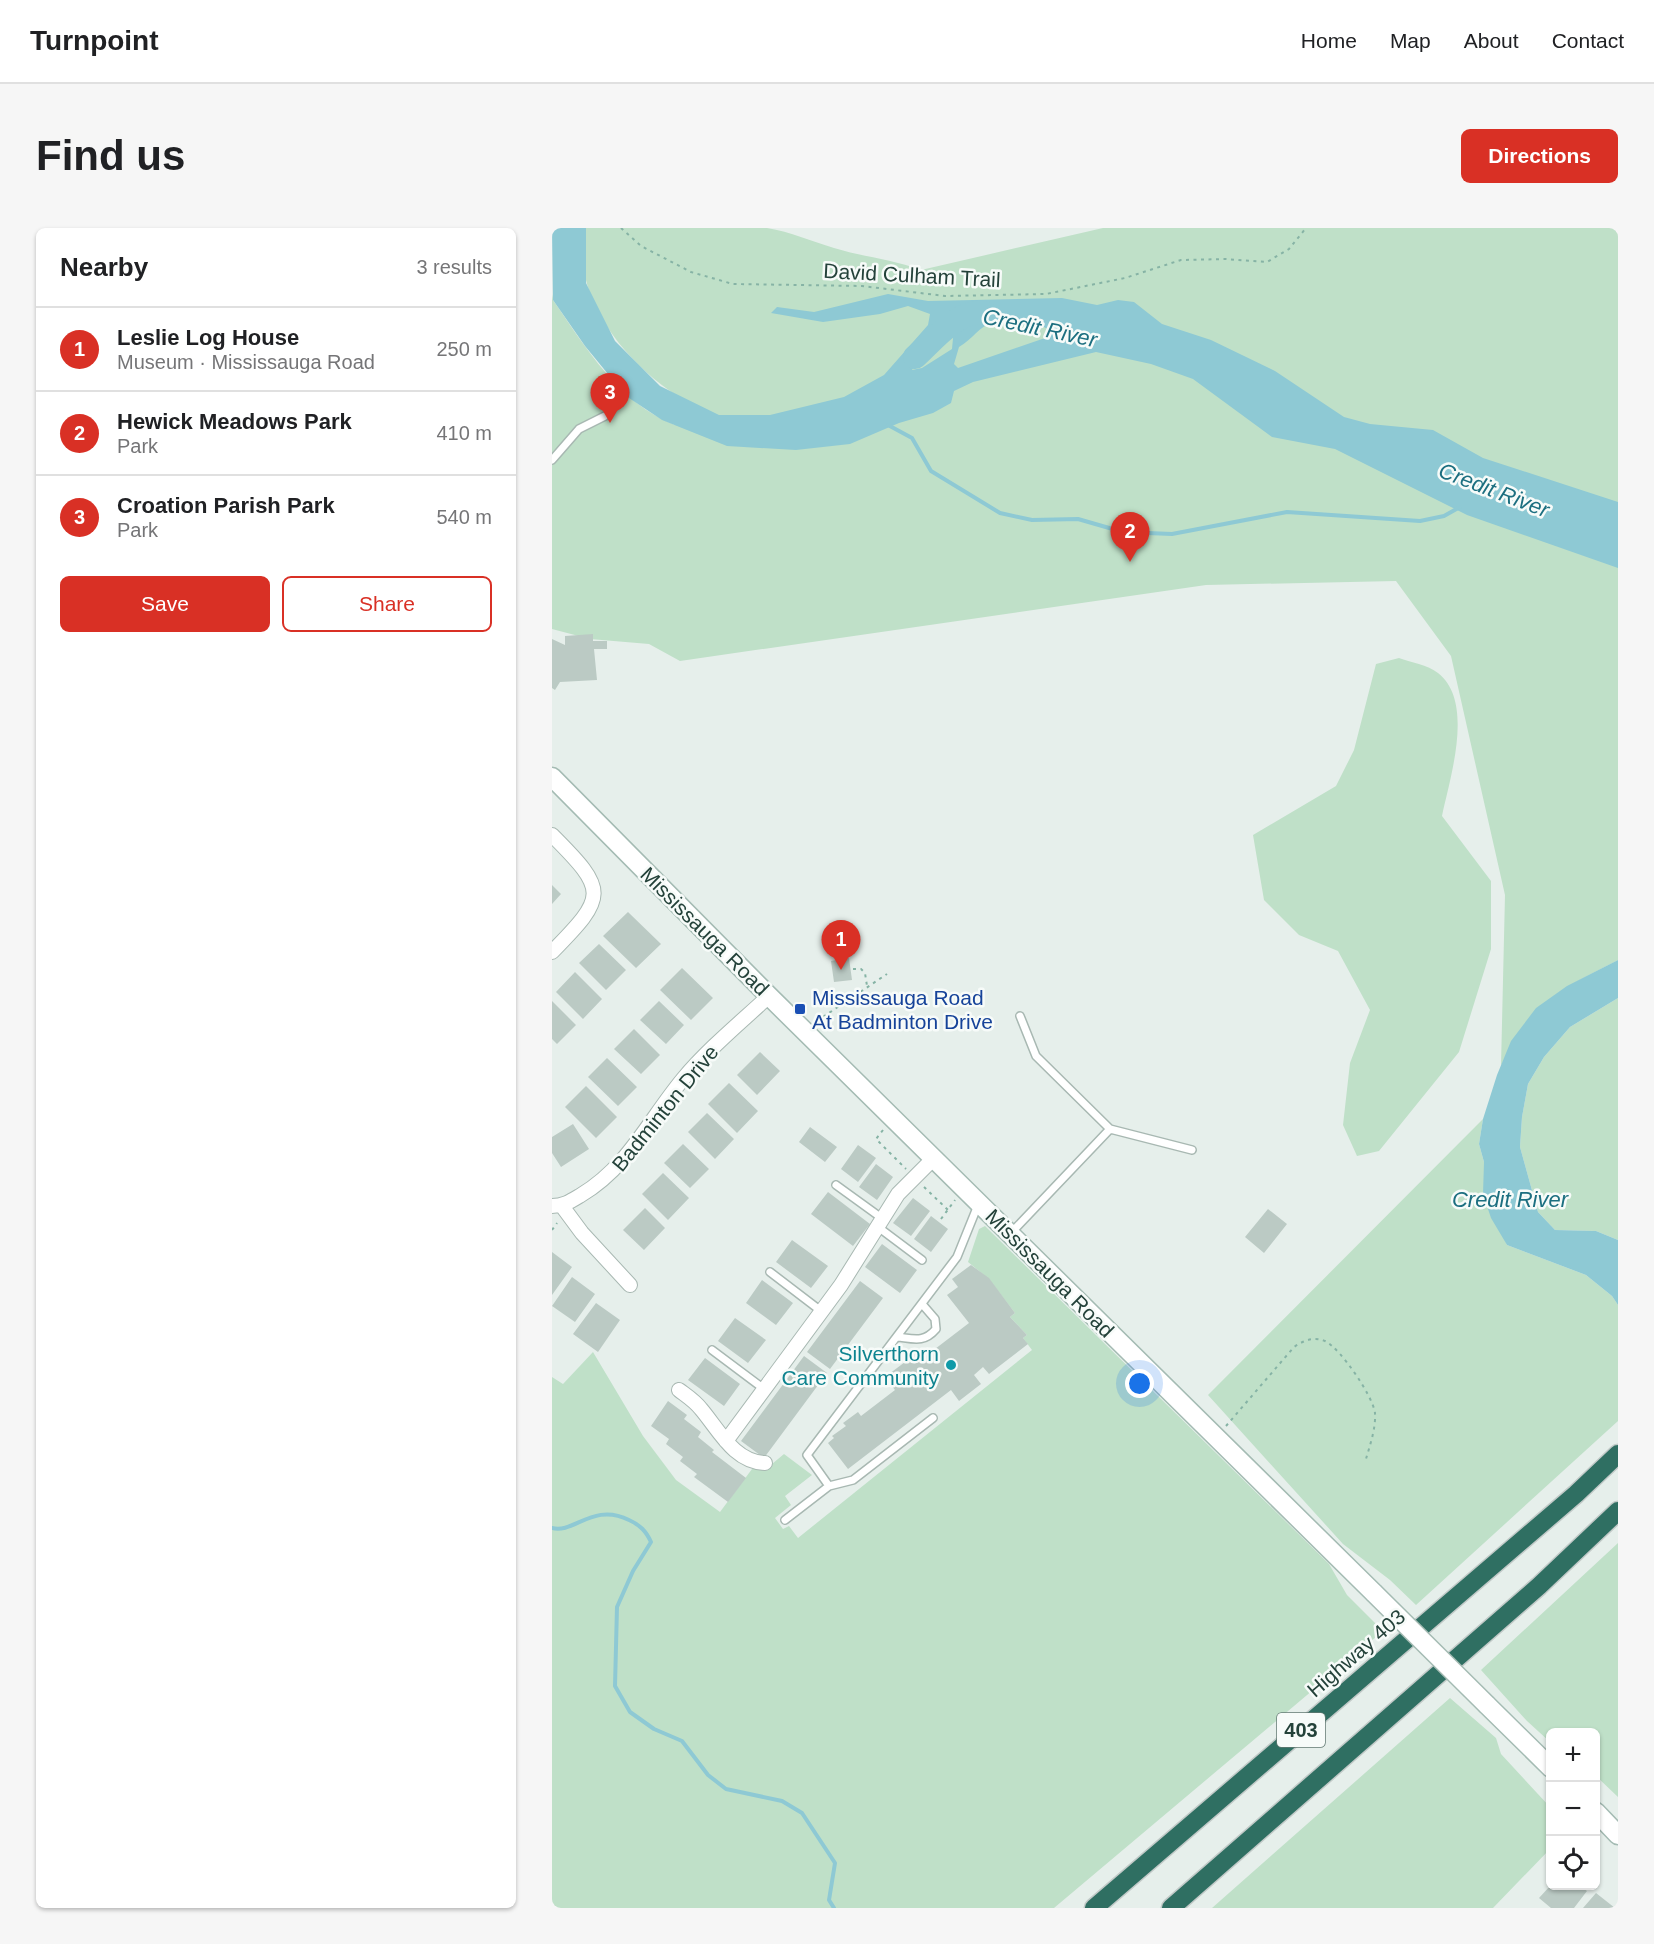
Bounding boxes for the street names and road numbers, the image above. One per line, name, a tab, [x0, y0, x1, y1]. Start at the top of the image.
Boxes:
street label: David Culham Trail	[823, 259, 1001, 291]
street label: Mississauga Road	[636, 862, 774, 1000]
street label: Badminton Drive	[607, 1040, 723, 1176]
street label: Mississauga Road	[981, 1204, 1119, 1342]
street label: Highway 403	[1303, 1604, 1409, 1702]
road number: 403	[1277, 1713, 1325, 1747]

